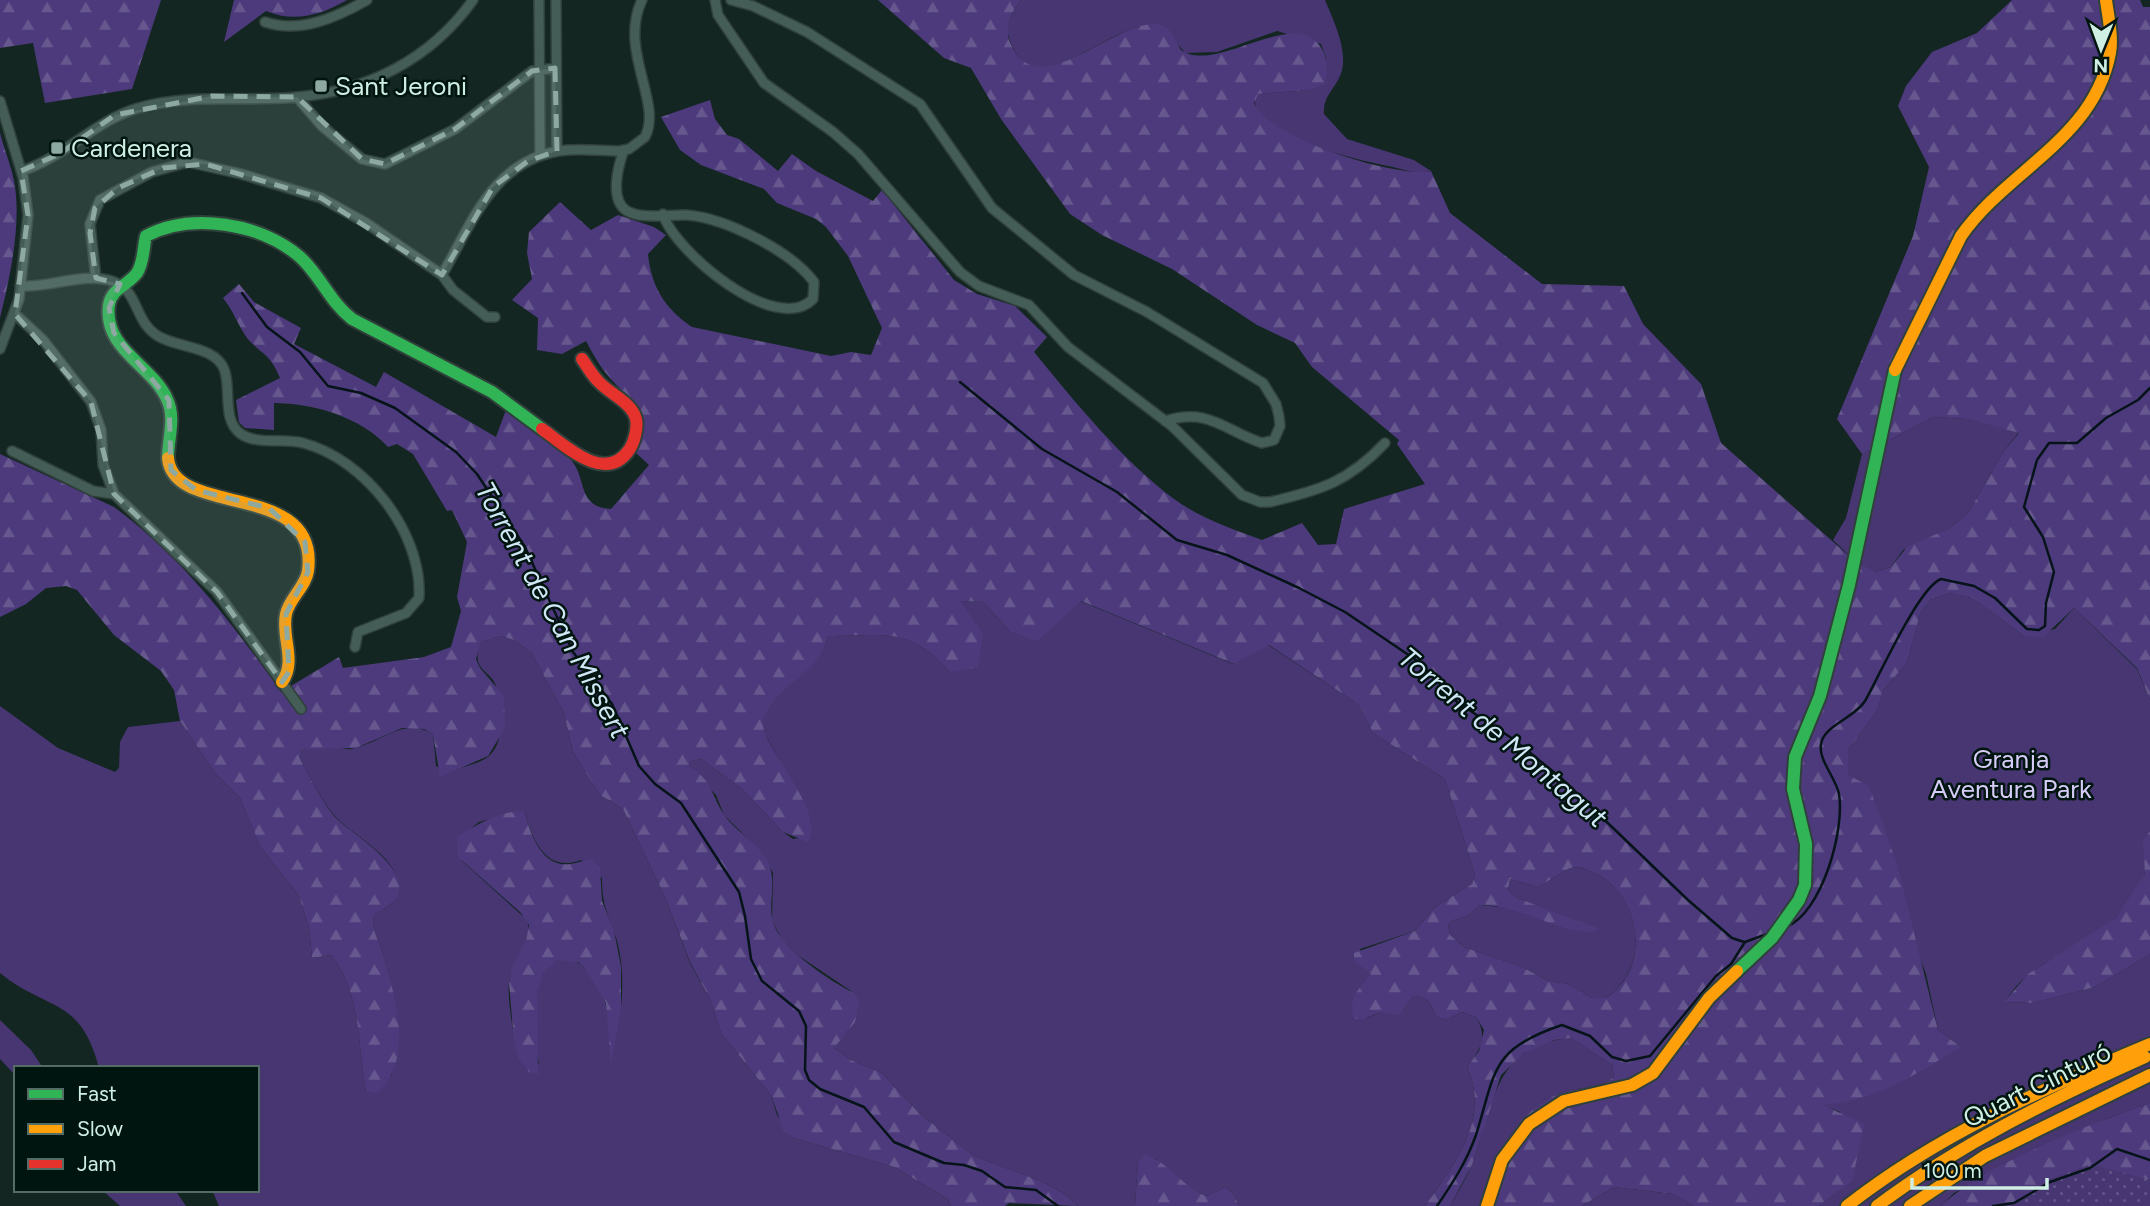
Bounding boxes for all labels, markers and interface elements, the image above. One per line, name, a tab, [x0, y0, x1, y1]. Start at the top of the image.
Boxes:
north arrow	[2066, 14, 2136, 84]
text: N	[2093, 54, 2108, 77]
place label: Sant Jeroni	[335, 70, 467, 102]
marker: Sant Jeroni	[313, 78, 329, 94]
place label: Cardenera	[71, 132, 192, 164]
marker: Cardenera	[49, 140, 65, 156]
water label: Torrent de Can Missert	[468, 476, 638, 744]
water label: Torrent de Montagut	[1392, 640, 1614, 834]
park label: Granja Aventura Park	[1930, 743, 2092, 805]
street label: Quart Cinturó	[1958, 1035, 2116, 1135]
legend	[14, 1066, 259, 1192]
text: Fast	[77, 1081, 117, 1106]
text: Slow	[77, 1116, 123, 1141]
scale bar	[1912, 1146, 2047, 1190]
text: Jam	[77, 1151, 116, 1176]
text: 100 m	[1923, 1158, 1982, 1183]

